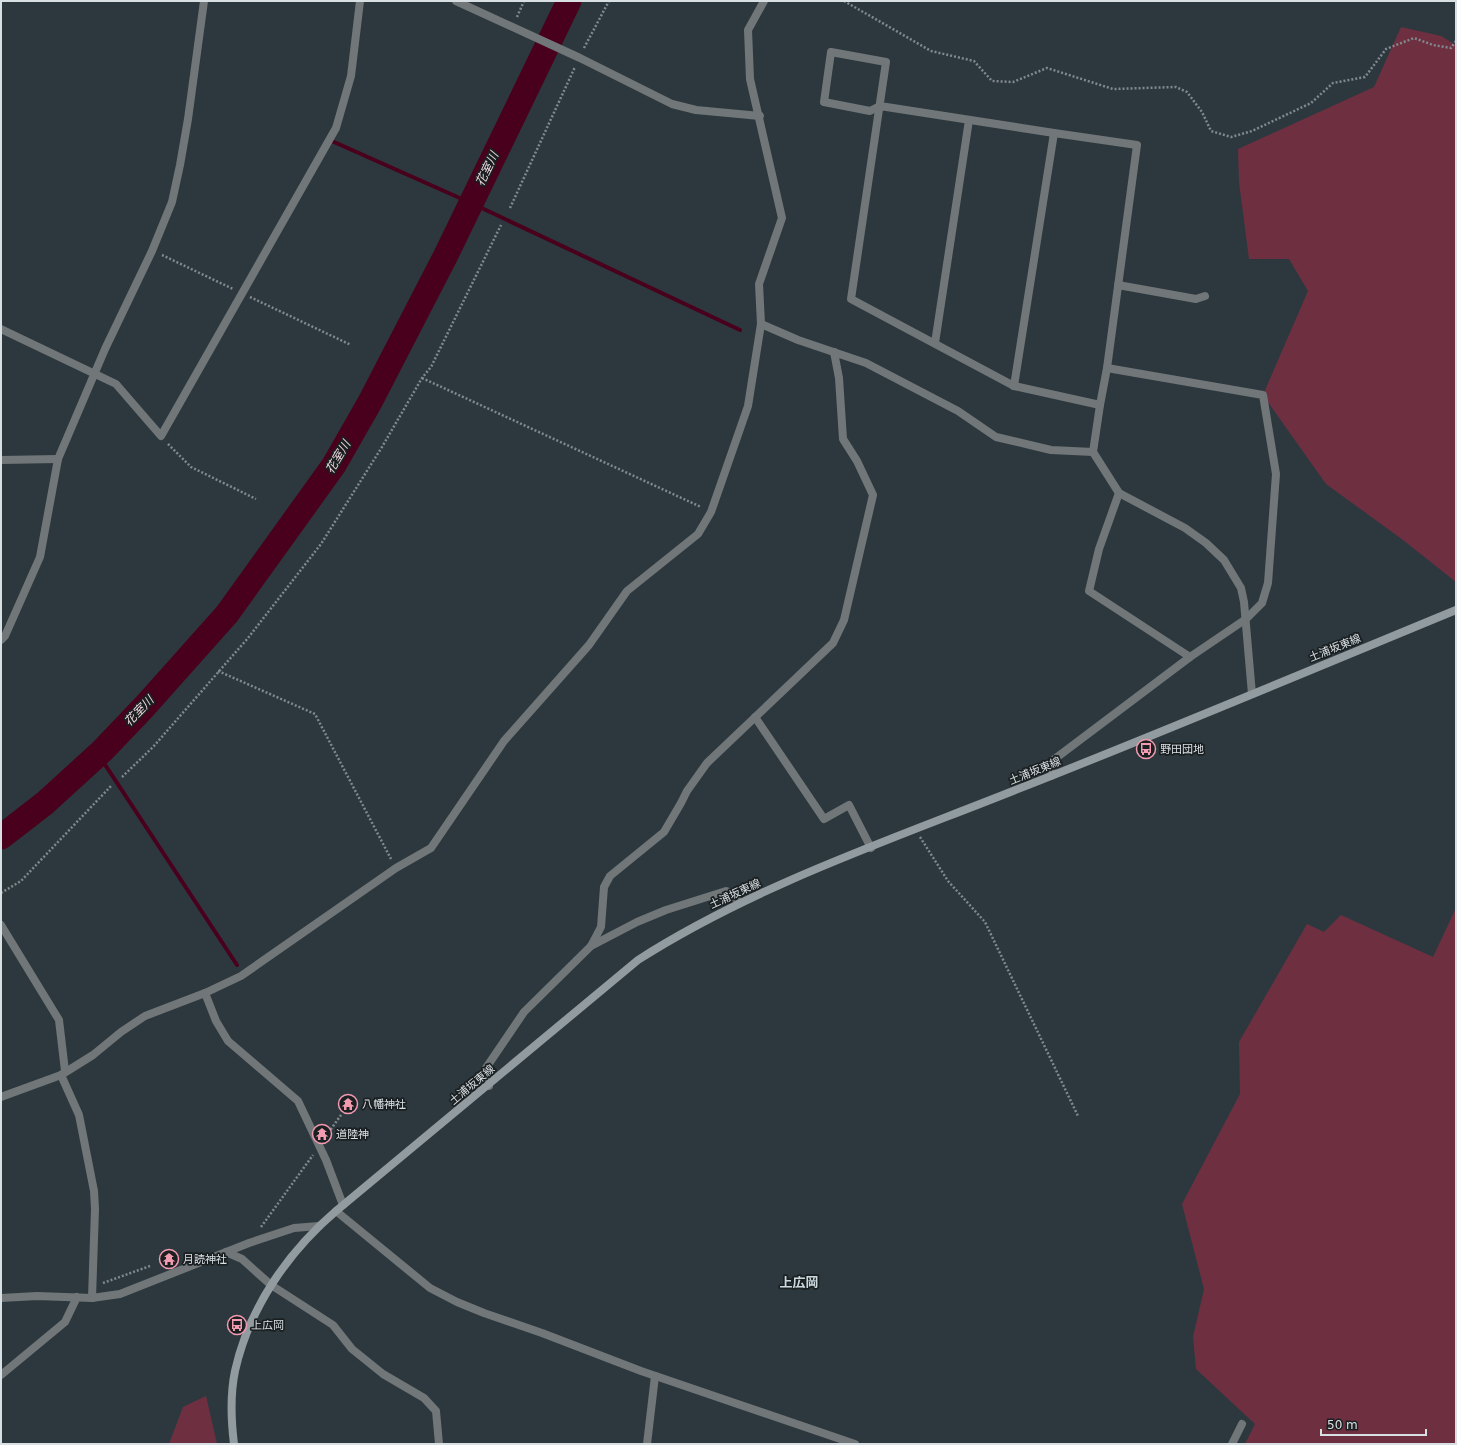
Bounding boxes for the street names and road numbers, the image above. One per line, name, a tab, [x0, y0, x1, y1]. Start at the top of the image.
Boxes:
street label: 土浦坂東線	[1307, 632, 1363, 664]
street label: 土浦坂東線	[1007, 755, 1063, 787]
street label: 土浦坂東線	[707, 876, 763, 912]
street label: 土浦坂東線	[447, 1062, 497, 1108]

